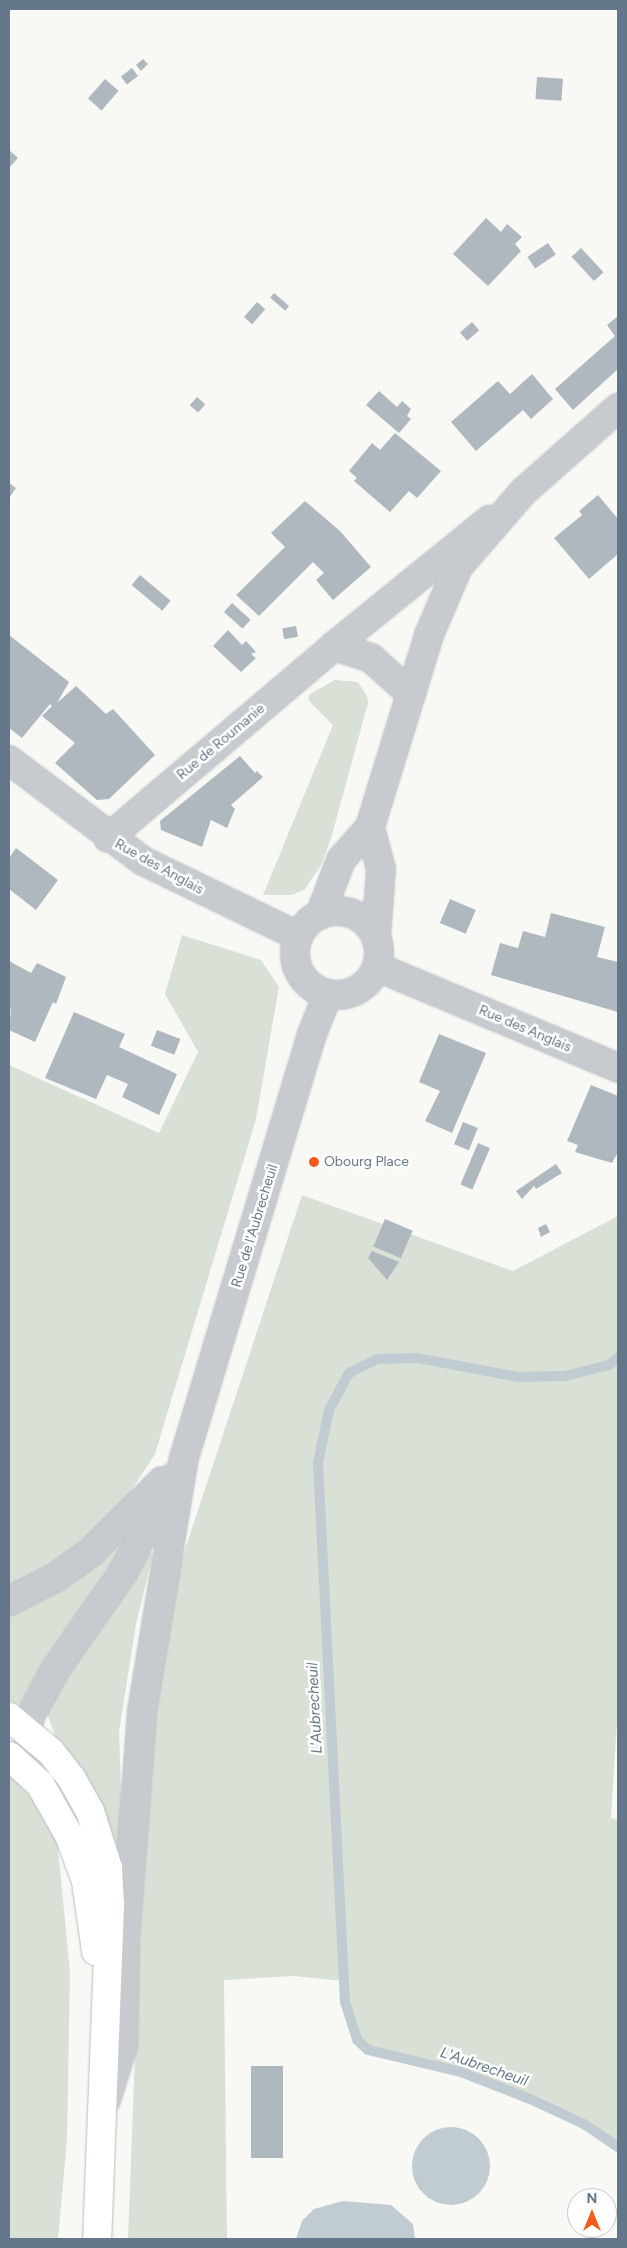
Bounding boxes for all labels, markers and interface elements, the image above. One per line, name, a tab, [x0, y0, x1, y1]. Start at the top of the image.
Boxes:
street label: Rue de Roumanie	[174, 700, 268, 784]
street label: Rue des Anglais	[112, 836, 206, 898]
street label: Rue des Anglais	[476, 1002, 574, 1056]
place label: Obourg Place	[324, 1154, 409, 1170]
marker: Obourg Place	[308, 1156, 320, 1168]
street label: Rue de l'Aubrecheuil	[228, 1162, 282, 1290]
water label: L'Aubrecheuil	[304, 1662, 326, 1754]
water label: L'Aubrecheuil	[438, 2044, 530, 2090]
north arrow	[567, 2188, 617, 2238]
text: N	[587, 2190, 597, 2207]

